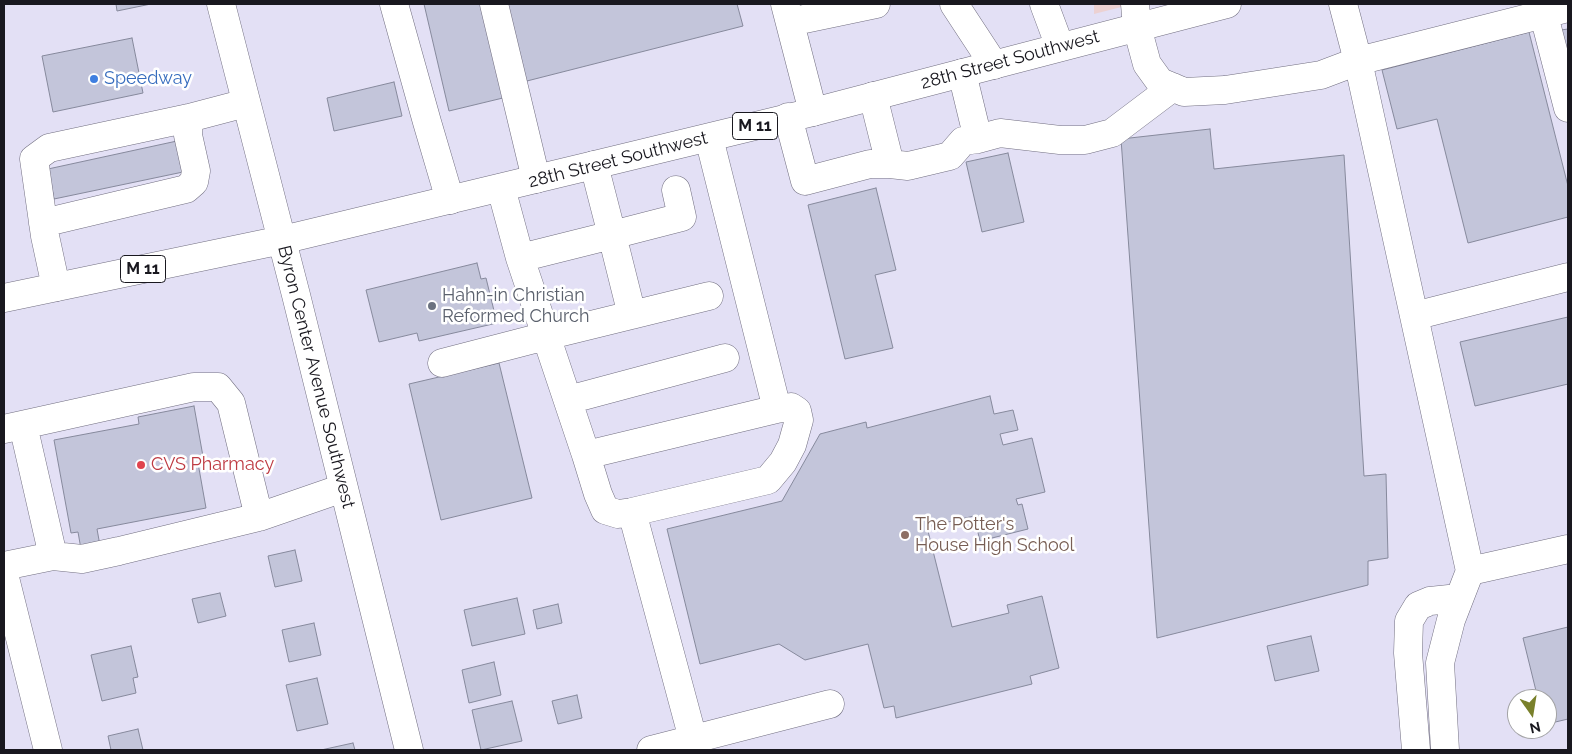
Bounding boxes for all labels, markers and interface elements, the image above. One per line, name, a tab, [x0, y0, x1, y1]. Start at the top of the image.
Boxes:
street label: 28th Street Southwest	[918, 26, 1102, 94]
place label: Speedway	[104, 68, 192, 90]
marker: Speedway	[88, 73, 100, 85]
road number: M 11	[732, 112, 778, 140]
street label: 28th Street Southwest	[526, 127, 710, 193]
street label: Byron Center Avenue Southwest	[273, 243, 359, 511]
road number: M 11	[120, 255, 166, 282]
place label: Hahn-in Christian Reformed Church	[442, 285, 589, 328]
marker: Hahn-in Christian Reformed Church	[426, 300, 438, 312]
place label: CVS Pharmacy	[151, 454, 274, 476]
marker: CVS Pharmacy	[135, 459, 147, 471]
place label: The Potter's House High School	[915, 514, 1074, 556]
marker: The Potter's House High School	[899, 529, 911, 541]
north arrow	[1507, 689, 1557, 739]
text: N	[1528, 719, 1542, 737]

